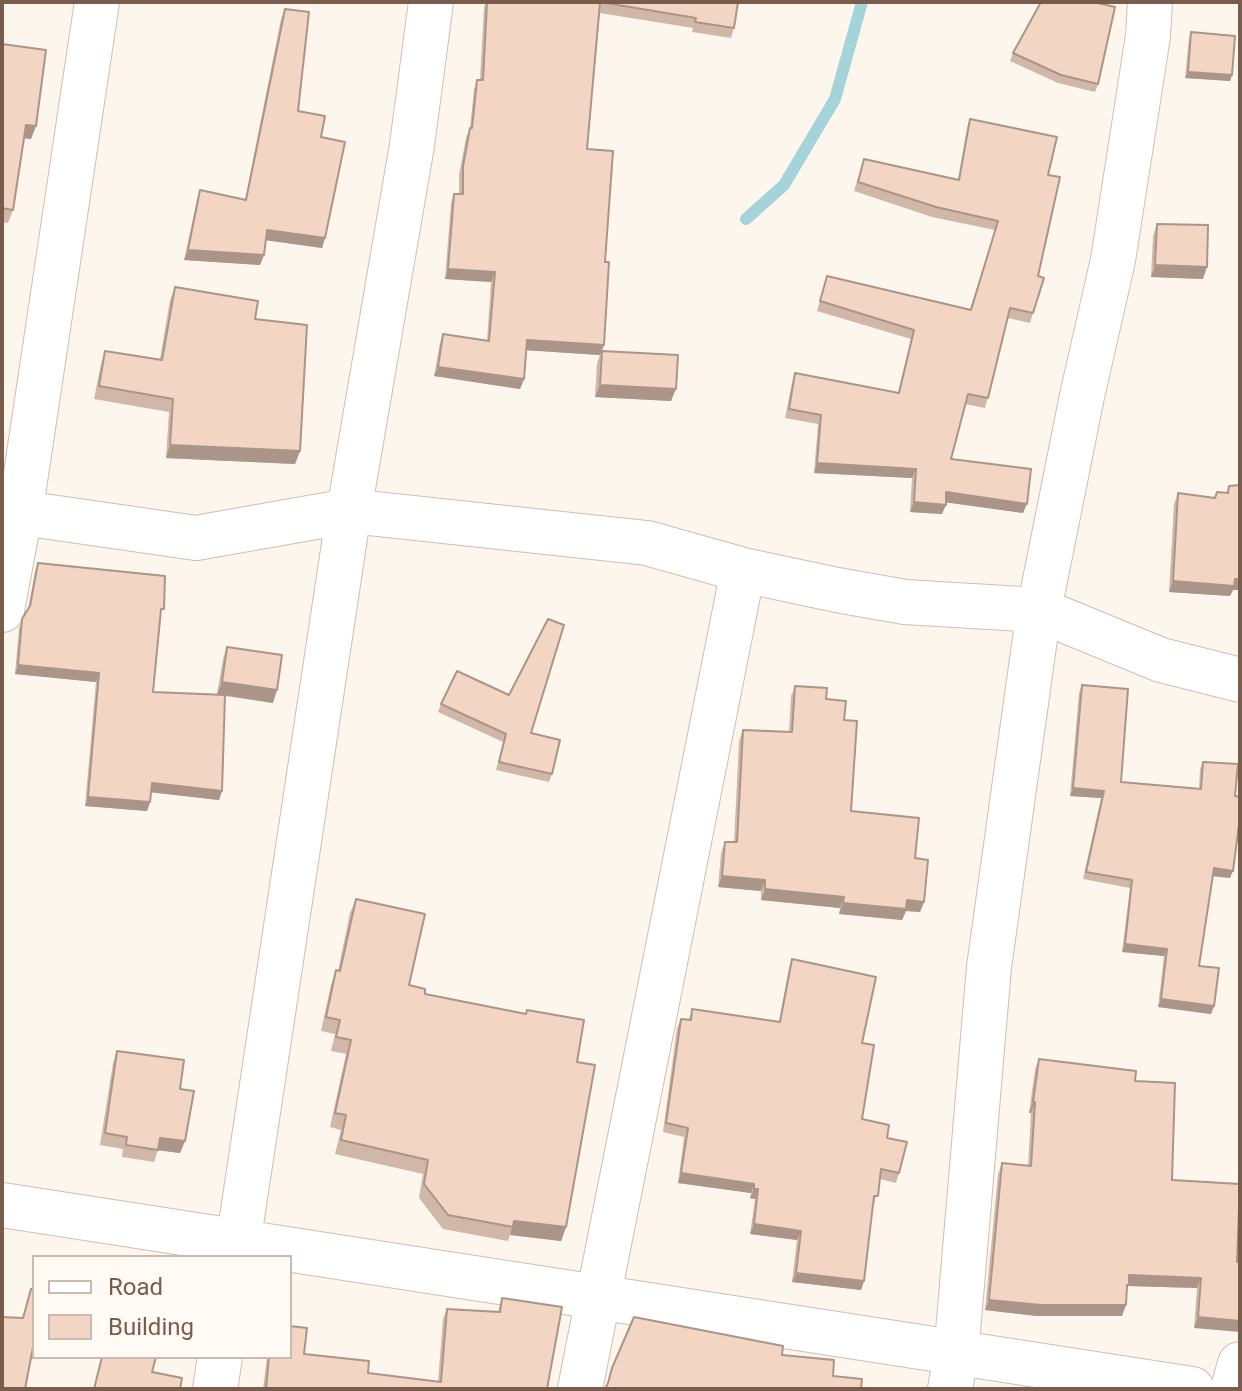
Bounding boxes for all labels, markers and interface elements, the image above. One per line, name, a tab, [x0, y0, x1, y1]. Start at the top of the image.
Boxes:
legend	[32, 1255, 292, 1359]
text: Road	[108, 1273, 163, 1301]
text: Building	[108, 1313, 194, 1341]

